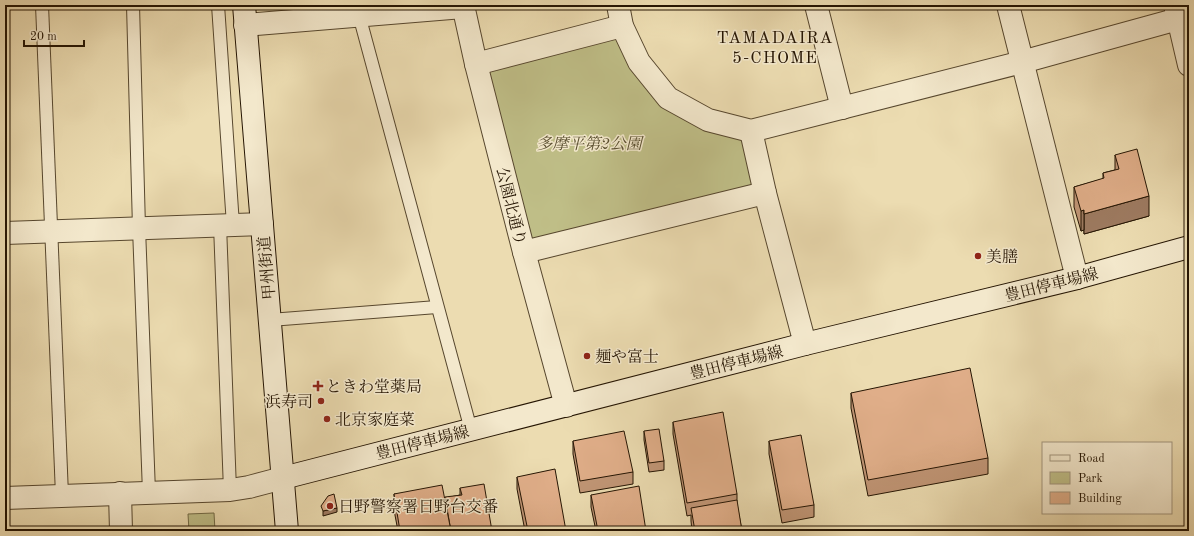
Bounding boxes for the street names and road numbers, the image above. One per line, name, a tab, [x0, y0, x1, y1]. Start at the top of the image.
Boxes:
street label: 公園北通り	[493, 165, 529, 247]
street label: 甲州街道	[255, 235, 279, 301]
street label: 豊田停車場線	[1002, 265, 1100, 305]
street label: 豊田停車場線	[687, 343, 785, 383]
street label: 豊田停車場線	[373, 423, 471, 463]

